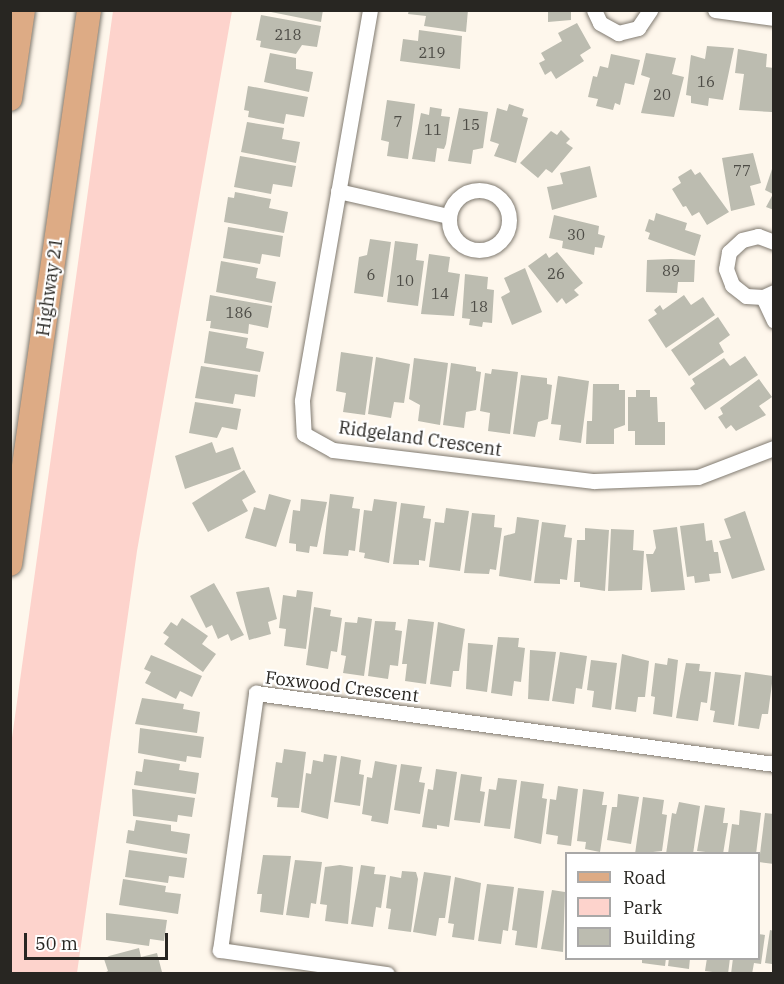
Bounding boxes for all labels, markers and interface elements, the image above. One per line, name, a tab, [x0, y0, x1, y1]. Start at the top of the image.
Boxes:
house number: 218	[275, 26, 301, 44]
house number: 219	[419, 44, 445, 62]
house number: 16	[697, 73, 715, 91]
house number: 20	[653, 86, 671, 104]
house number: 7	[394, 113, 402, 131]
house number: 15	[462, 116, 480, 134]
house number: 11	[424, 121, 442, 139]
house number: 77	[733, 162, 751, 180]
house number: 30	[567, 226, 585, 244]
street label: Highway 21	[32, 236, 68, 338]
house number: 89	[662, 262, 680, 280]
house number: 26	[547, 265, 565, 283]
house number: 6	[367, 266, 375, 284]
house number: 10	[396, 272, 414, 290]
house number: 14	[431, 285, 449, 303]
house number: 18	[470, 298, 488, 316]
house number: 186	[226, 304, 252, 322]
street label: Ridgeland Crescent	[337, 417, 503, 461]
street label: Foxwood Crescent	[264, 667, 420, 707]
legend	[565, 852, 760, 960]
text: Road	[623, 866, 666, 889]
text: Park	[623, 896, 662, 919]
scale bar	[27, 921, 171, 959]
text: Building	[623, 926, 695, 949]
text: 50 m	[35, 932, 78, 955]

